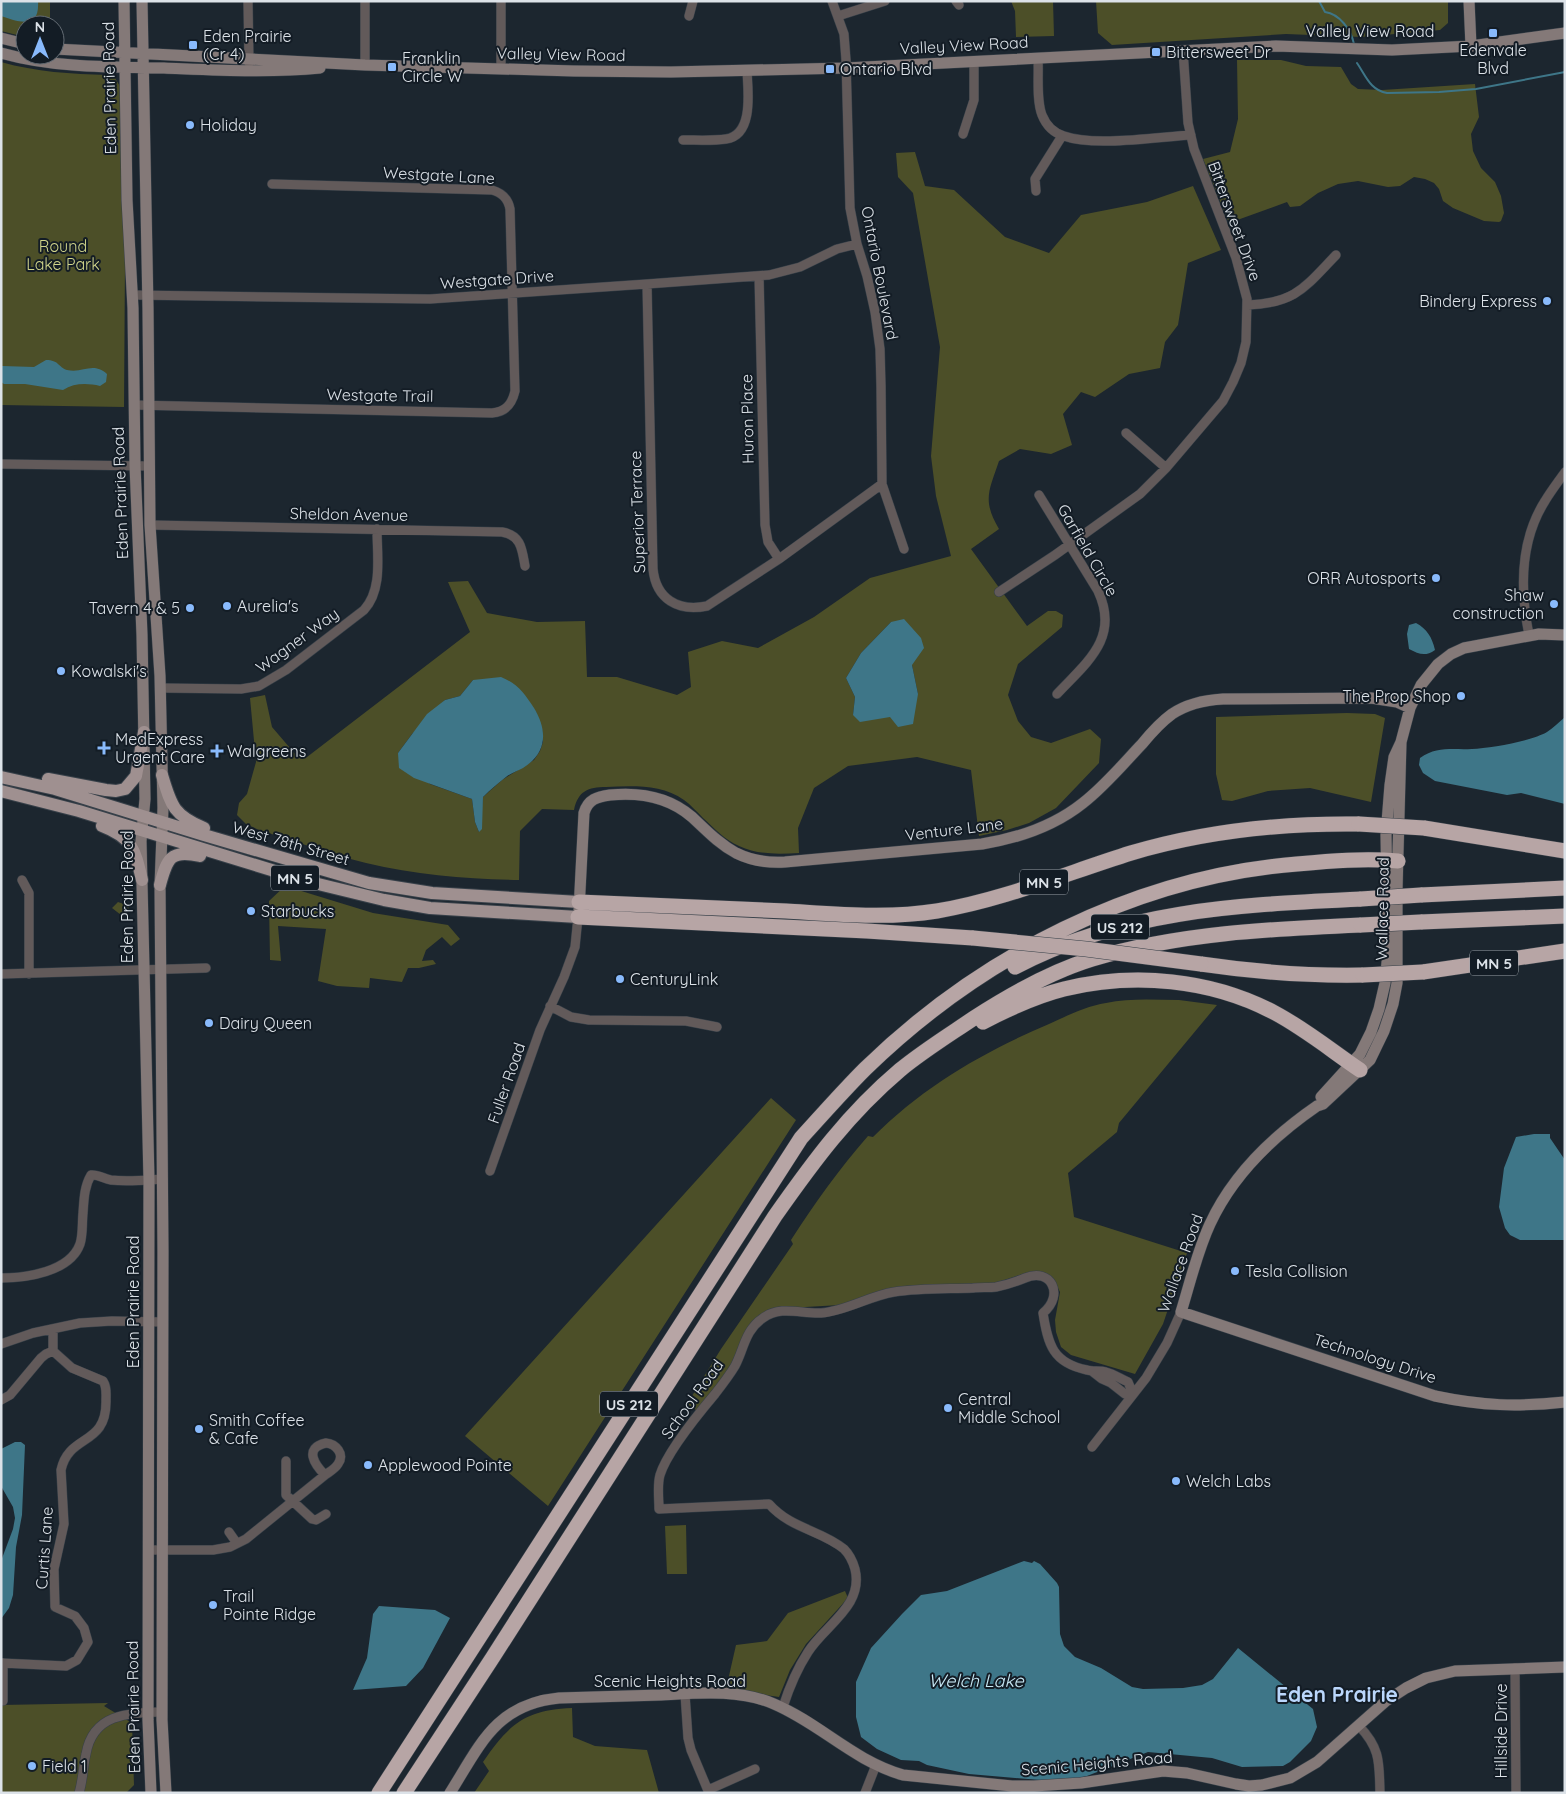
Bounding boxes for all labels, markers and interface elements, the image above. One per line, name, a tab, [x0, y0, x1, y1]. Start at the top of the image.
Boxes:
north arrow	[15, 15, 65, 65]
text: N	[35, 18, 45, 36]
street label: Eden Prairie Road	[98, 21, 120, 155]
street label: Valley View Road	[1306, 21, 1434, 41]
place label: Eden Prairie (Cr 4)	[203, 26, 292, 64]
marker: Edenvale Blvd	[1487, 27, 1499, 39]
street label: Valley View Road	[899, 32, 1029, 58]
marker: Eden Prairie (Cr 4)	[187, 39, 199, 51]
place label: Edenvale Blvd	[1459, 40, 1527, 78]
place label: Bittersweet Dr	[1166, 42, 1271, 62]
street label: Valley View Road	[496, 43, 626, 65]
marker: Bittersweet Dr	[1150, 46, 1162, 58]
place label: Franklin Circle W	[402, 48, 462, 86]
place label: Ontario Blvd	[840, 59, 932, 79]
marker: Franklin Circle W	[386, 61, 398, 73]
marker: Ontario Blvd	[824, 63, 836, 75]
place label: Holiday	[200, 115, 257, 135]
marker: Holiday	[184, 119, 196, 131]
street label: Bittersweet Drive	[1204, 159, 1266, 283]
street label: Westgate Lane	[383, 162, 495, 188]
street label: Ontario Boulevard	[857, 205, 903, 341]
park label: Round Lake Park	[26, 236, 100, 274]
street label: Westgate Drive	[439, 265, 555, 293]
place label: Bindery Express	[1419, 291, 1537, 311]
marker: Bindery Express	[1541, 295, 1553, 307]
street label: Huron Place	[736, 374, 758, 464]
street label: Westgate Trail	[326, 384, 434, 406]
street label: Eden Prairie Road	[108, 426, 132, 560]
street label: Superior Terrace	[625, 450, 649, 574]
street label: Garfield Circle	[1053, 500, 1123, 600]
street label: Sheldon Avenue	[290, 503, 408, 525]
place label: ORR Autosports	[1307, 568, 1426, 588]
marker: ORR Autosports	[1430, 572, 1442, 584]
place label: Shaw construction	[1453, 585, 1544, 623]
place label: Aurelia's	[237, 596, 299, 616]
place label: Tavern 4 & 5	[88, 598, 180, 618]
marker: Shaw construction	[1548, 598, 1560, 610]
marker: Aurelia's	[221, 600, 233, 612]
marker: Tavern 4 & 5	[184, 602, 196, 614]
street label: Wagner Way	[252, 603, 342, 677]
place label: Kowalski's	[71, 661, 147, 681]
marker: Kowalski's	[55, 665, 67, 677]
place label: The Prop Shop	[1342, 686, 1451, 706]
marker: The Prop Shop	[1455, 690, 1467, 702]
place label: MedExpress Urgent Care	[115, 729, 205, 767]
marker: MedExpress Urgent Care	[97, 741, 111, 755]
place label: Walgreens	[227, 741, 306, 761]
marker: Walgreens	[211, 745, 223, 757]
street label: Venture Lane	[904, 813, 1004, 845]
street label: West 78th Street	[230, 817, 352, 869]
street label: Eden Prairie Road	[117, 831, 137, 963]
street label: Wallace Road	[1371, 857, 1393, 961]
road number: MN 5	[271, 866, 319, 890]
road number: MN 5	[1020, 870, 1068, 894]
place label: Starbucks	[261, 901, 334, 921]
marker: Starbucks	[245, 905, 257, 917]
road number: US 212	[1091, 914, 1149, 940]
road number: MN 5	[1470, 950, 1518, 976]
place label: CenturyLink	[630, 969, 718, 989]
marker: CenturyLink	[614, 973, 626, 985]
place label: Dairy Queen	[219, 1013, 312, 1033]
marker: Dairy Queen	[203, 1017, 215, 1029]
street label: Fuller Road	[483, 1040, 529, 1126]
street label: Wallace Road	[1153, 1211, 1207, 1315]
street label: Eden Prairie Road	[123, 1236, 143, 1368]
place label: Tesla Collision	[1245, 1261, 1348, 1281]
marker: Tesla Collision	[1229, 1265, 1241, 1277]
street label: Technology Drive	[1311, 1329, 1439, 1387]
street label: School Road	[656, 1355, 728, 1443]
place label: Central Middle School	[958, 1389, 1060, 1427]
road number: US 212	[600, 1392, 658, 1416]
marker: Central Middle School	[942, 1402, 954, 1414]
place label: Smith Coffee & Cafe	[209, 1410, 305, 1448]
marker: Smith Coffee & Cafe	[193, 1423, 205, 1435]
place label: Applewood Pointe	[378, 1455, 512, 1475]
marker: Applewood Pointe	[362, 1459, 374, 1471]
place label: Welch Labs	[1186, 1471, 1271, 1491]
marker: Welch Labs	[1170, 1475, 1182, 1487]
street label: Curtis Lane	[31, 1506, 57, 1590]
place label: Trail Pointe Ridge	[223, 1586, 316, 1624]
marker: Trail Pointe Ridge	[207, 1599, 219, 1611]
street label: Eden Prairie Road	[122, 1640, 144, 1774]
water label: Welch Lake	[928, 1669, 1025, 1692]
street label: Scenic Heights Road	[594, 1671, 746, 1691]
district label: Eden Prairie	[1276, 1681, 1398, 1707]
street label: Hillside Drive	[1491, 1684, 1511, 1778]
street label: Scenic Heights Road	[1020, 1746, 1174, 1780]
place label: Field 1	[42, 1756, 87, 1776]
marker: Field 1	[26, 1760, 38, 1772]

